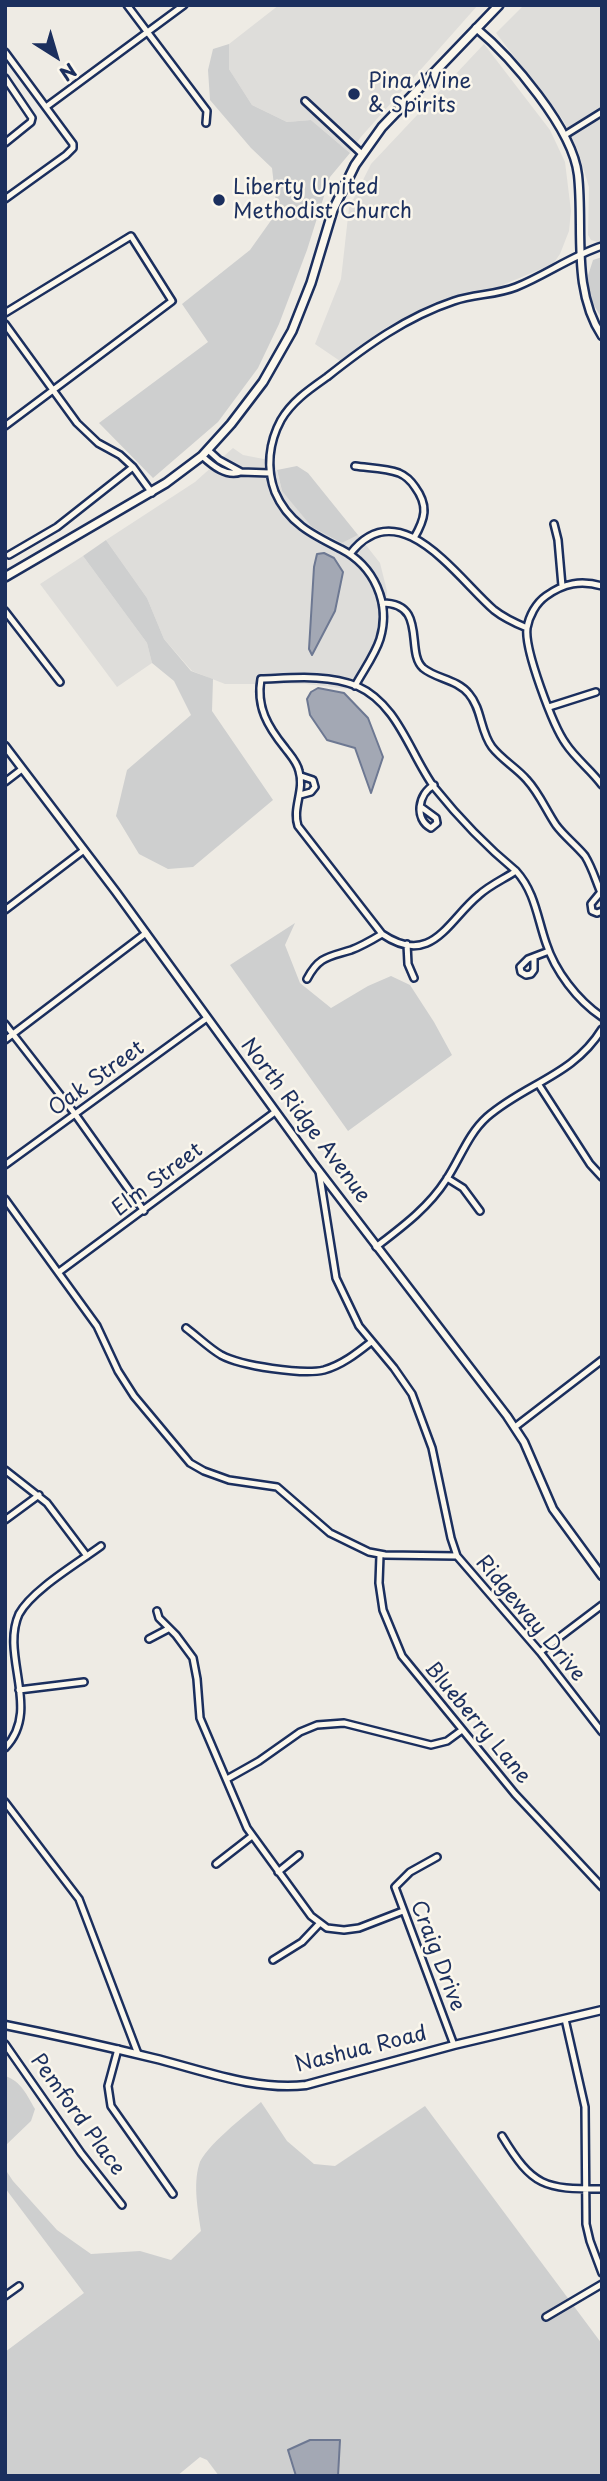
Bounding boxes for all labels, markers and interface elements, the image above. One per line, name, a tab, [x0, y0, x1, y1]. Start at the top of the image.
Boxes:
north arrow	[21, 21, 91, 91]
text: N	[54, 57, 83, 88]
place label: Pina Wine & Spirits	[368, 69, 471, 119]
marker: Pina Wine & Spirits	[346, 86, 362, 102]
place label: Liberty United Methodist Church	[233, 175, 412, 225]
marker: Liberty United Methodist Church	[211, 192, 227, 208]
street label: North Ridge Avenue	[235, 1034, 375, 1208]
street label: Oak Street	[44, 1036, 150, 1122]
street label: Elm Street	[108, 1138, 208, 1222]
street label: Ridgeway Drive	[470, 1551, 590, 1687]
street label: Blueberry Lane	[418, 1657, 536, 1789]
street label: Craig Drive	[404, 1897, 470, 2015]
street label: Nashua Road	[292, 2021, 430, 2079]
street label: Pemford Place	[24, 2049, 130, 2181]

